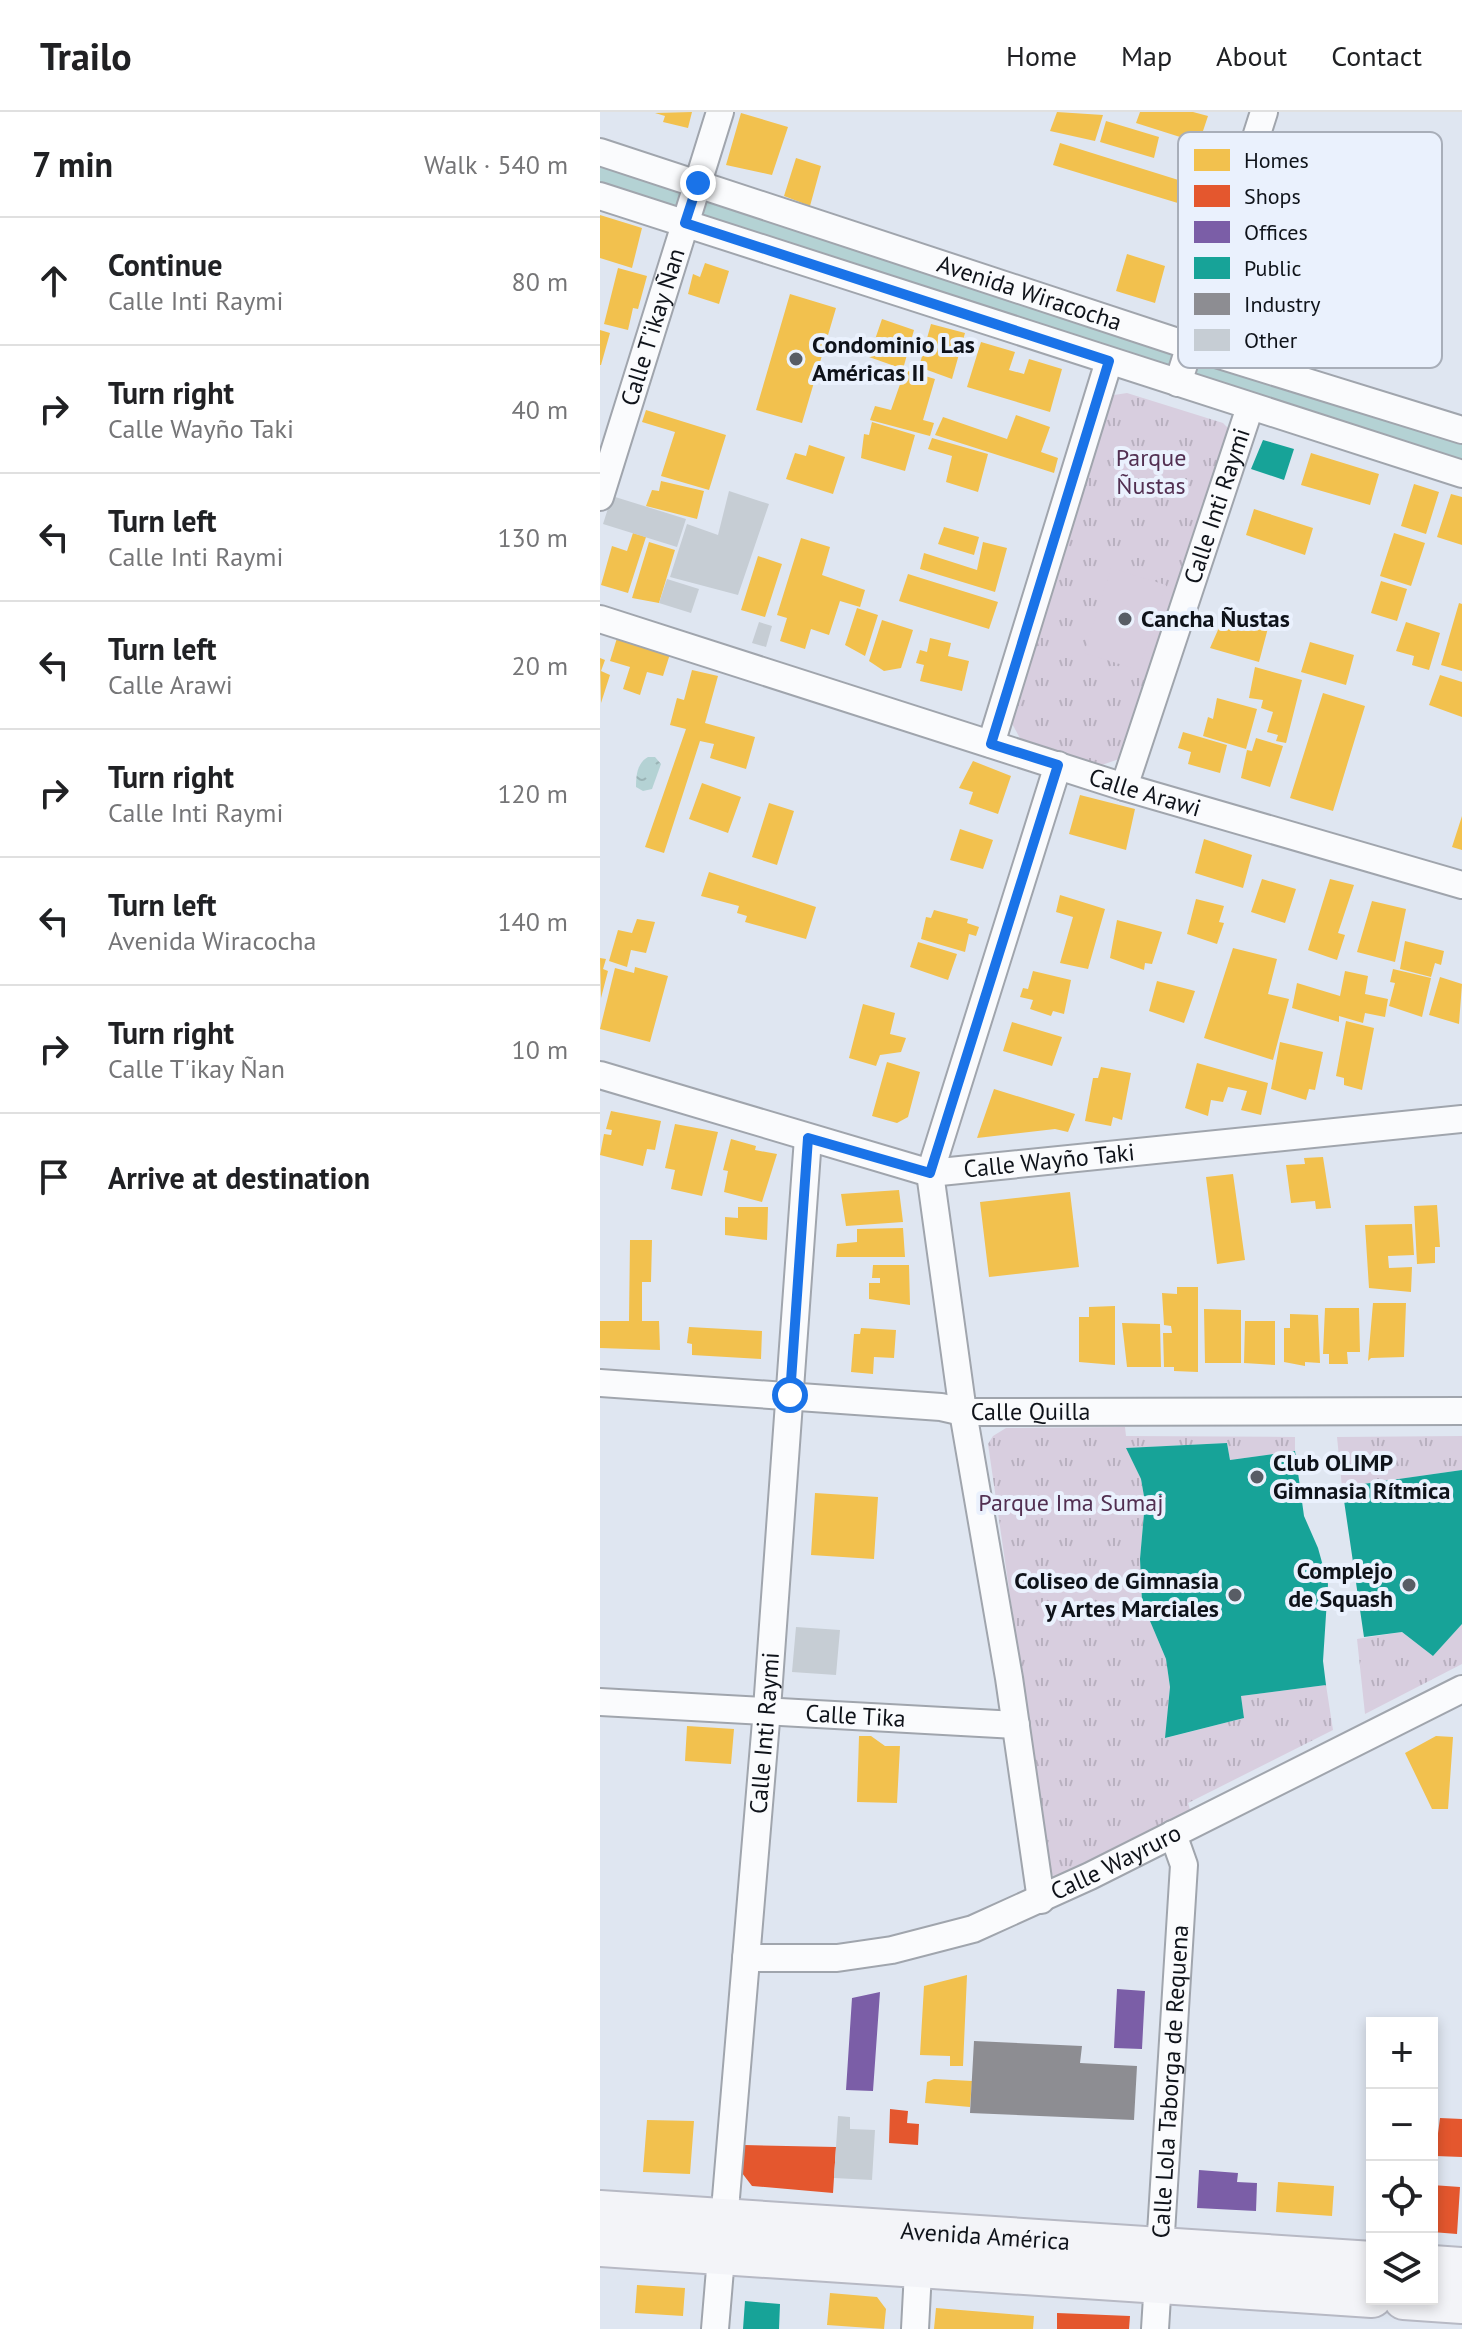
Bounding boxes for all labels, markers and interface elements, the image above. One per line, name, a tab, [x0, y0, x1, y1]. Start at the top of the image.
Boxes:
text: Trailo	[40, 31, 132, 80]
text: Home	[1006, 37, 1077, 74]
text: Map	[1121, 37, 1172, 74]
text: About	[1216, 37, 1287, 74]
text: Contact	[1331, 37, 1422, 74]
legend	[1178, 132, 1442, 368]
text: 7 min	[32, 142, 113, 186]
text: Homes	[1244, 146, 1309, 174]
text: Walk · 540 m	[424, 148, 568, 181]
route end	[680, 165, 716, 201]
text: Shops	[1244, 182, 1301, 210]
text: Offices	[1244, 218, 1308, 246]
street label: Calle T'ikay Ñan	[613, 244, 692, 410]
text: Continue	[108, 245, 222, 284]
street label: Avenida Wiracocha	[933, 248, 1126, 338]
text: Public	[1244, 254, 1302, 282]
icon: ahead	[32, 259, 76, 303]
text: 80 m	[512, 265, 568, 298]
text: Calle Inti Raymi	[108, 284, 283, 317]
text: Industry	[1244, 290, 1321, 318]
text: Other	[1244, 326, 1298, 354]
place label: Condominio Las Américas II	[812, 329, 975, 388]
marker: Condominio Las Américas II	[787, 350, 805, 368]
text: Turn right	[108, 373, 234, 412]
icon: right	[32, 387, 76, 431]
text: 40 m	[512, 393, 568, 426]
text: Calle Wayño Taki	[108, 412, 294, 445]
street label: Calle Inti Raymi	[1176, 424, 1257, 588]
park label: Parque Ñustas	[1116, 442, 1186, 501]
text: Turn left	[108, 501, 216, 540]
icon: left	[32, 515, 76, 559]
text: 130 m	[497, 521, 568, 554]
text: Calle Inti Raymi	[108, 540, 283, 573]
place label: Cancha Ñustas	[1141, 603, 1290, 634]
marker: Cancha Ñustas	[1116, 610, 1134, 628]
text: Turn left	[108, 629, 216, 668]
icon: left	[32, 643, 76, 687]
text: 20 m	[512, 649, 568, 682]
text: Calle Arawi	[108, 668, 233, 701]
text: Turn right	[108, 757, 234, 796]
street label: Calle Arawi	[1085, 761, 1205, 824]
icon: right	[32, 771, 76, 815]
text: 120 m	[497, 777, 568, 810]
text: Calle Inti Raymi	[108, 796, 283, 829]
text: Turn left	[108, 885, 216, 924]
icon: left	[32, 899, 76, 943]
text: 140 m	[497, 905, 568, 938]
text: Avenida Wiracocha	[108, 924, 316, 957]
text: Turn right	[108, 1013, 234, 1052]
icon: right	[32, 1027, 76, 1071]
text: 10 m	[512, 1033, 568, 1066]
text: Calle T'ikay Ñan	[108, 1052, 285, 1085]
street label: Calle Wayño Taki	[962, 1136, 1136, 1185]
icon: arrive	[32, 1155, 76, 1199]
text: Arrive at destination	[108, 1158, 370, 1197]
route start	[772, 1377, 808, 1413]
street label: Calle Quilla	[971, 1396, 1090, 1427]
place label: Club OLIMP Gimnasia Rítmica	[1273, 1447, 1450, 1506]
marker: Club OLIMP Gimnasia Rítmica	[1248, 1468, 1266, 1486]
park label: Parque Ima Sumaj	[978, 1487, 1164, 1518]
place label: Complejo de Squash	[1288, 1555, 1393, 1614]
place label: Coliseo de Gimnasia y Artes Marciales	[1014, 1565, 1219, 1624]
marker: Complejo de Squash	[1400, 1576, 1418, 1594]
marker: Coliseo de Gimnasia y Artes Marciales	[1226, 1586, 1244, 1604]
street label: Calle Inti Raymi	[742, 1651, 786, 1815]
street label: Calle Tika	[805, 1697, 907, 1734]
street label: Calle Wayruro	[1046, 1817, 1186, 1907]
street label: Calle Lola Taborga de Requena	[1145, 1924, 1195, 2239]
map controls	[1366, 2017, 1438, 2305]
button: +	[1366, 2017, 1438, 2089]
button: −	[1366, 2089, 1438, 2161]
button: locate	[1366, 2161, 1438, 2233]
street label: Avenida América	[899, 2215, 1071, 2257]
button: layers	[1366, 2233, 1438, 2305]

